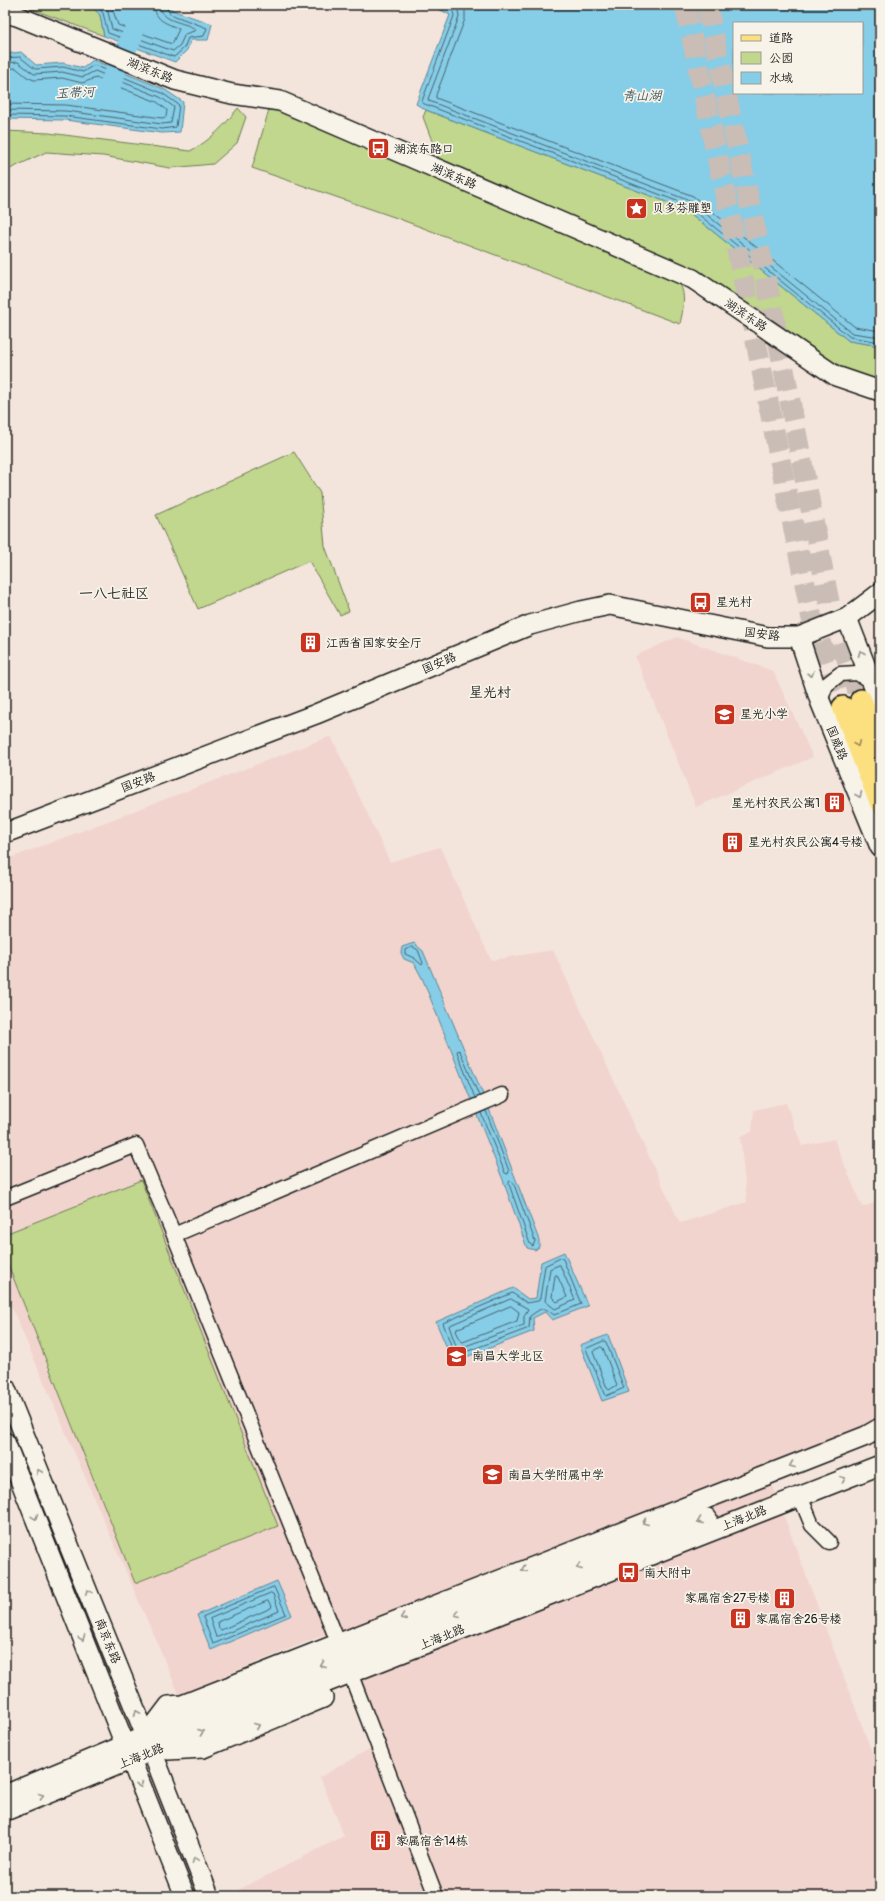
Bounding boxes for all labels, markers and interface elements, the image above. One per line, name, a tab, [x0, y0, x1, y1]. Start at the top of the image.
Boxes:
legend	[733, 22, 863, 94]
text: 道路	[769, 31, 793, 46]
text: 公园	[769, 51, 793, 66]
street label: 湖滨东路	[125, 55, 175, 86]
text: 水域	[769, 71, 793, 86]
water label: 玉带河	[55, 84, 97, 102]
water label: 青山湖	[622, 88, 663, 104]
bus stop icon: 湖滨东路口	[366, 136, 392, 162]
place label: 湖滨东路口	[394, 142, 454, 157]
street label: 湖滨东路	[429, 160, 479, 193]
place icon: 贝多芬雕塑	[624, 195, 650, 221]
place label: 贝多芬雕塑	[652, 201, 712, 216]
street label: 湖滨东路	[722, 296, 770, 335]
district label: 一八七社区	[79, 585, 149, 602]
bus stop icon: 星光村	[687, 589, 713, 615]
place label: 星光村	[716, 595, 752, 610]
street label: 国安路	[743, 625, 781, 644]
building icon: 江西省国家安全厅	[298, 630, 324, 656]
place label: 江西省国家安全厅	[326, 636, 422, 651]
street label: 国安路	[420, 650, 459, 677]
one-way arrow	[857, 650, 865, 657]
one-way arrow	[806, 670, 815, 677]
district label: 星光村	[469, 684, 511, 701]
school or university icon: 星光小学	[712, 701, 738, 727]
place label: 星光小学	[740, 707, 788, 722]
street label: 国威路	[823, 724, 850, 763]
one-way arrow	[852, 739, 860, 747]
street label: 国安路	[119, 769, 158, 796]
building icon: 星光村农民公寓1	[822, 790, 848, 816]
one-way arrow	[854, 791, 862, 798]
place label: 星光村农民公寓1	[731, 796, 820, 811]
building icon: 星光村农民公寓4号楼	[719, 829, 745, 855]
place label: 星光村农民公寓4号楼	[748, 835, 863, 850]
school or university icon: 南昌大学北区	[443, 1343, 469, 1369]
place label: 南昌大学北区	[472, 1349, 544, 1364]
one-way arrow	[789, 1460, 796, 1468]
school or university icon: 南昌大学附属中学	[480, 1462, 506, 1488]
one-way arrow	[36, 1468, 44, 1475]
place label: 南昌大学附属中学	[508, 1468, 604, 1483]
one-way arrow	[839, 1476, 846, 1484]
street label: 上海北路	[719, 1503, 769, 1534]
one-way arrow	[30, 1513, 38, 1520]
one-way arrow	[697, 1517, 704, 1525]
one-way arrow	[642, 1518, 649, 1526]
bus stop icon: 南大附中	[616, 1560, 642, 1586]
one-way arrow	[575, 1563, 582, 1571]
one-way arrow	[521, 1565, 528, 1573]
place label: 南大附中	[644, 1566, 692, 1581]
building icon: 家属宿舍27号楼	[772, 1585, 798, 1611]
one-way arrow	[85, 1589, 93, 1597]
place label: 家属宿舍27号楼	[685, 1591, 770, 1606]
building icon: 家属宿舍26号楼	[728, 1606, 754, 1632]
one-way arrow	[454, 1609, 461, 1617]
one-way arrow	[400, 1612, 407, 1620]
place label: 家属宿舍26号楼	[756, 1612, 842, 1627]
street label: 南京东路	[92, 1616, 123, 1666]
street label: 上海北路	[417, 1622, 467, 1653]
one-way arrow	[78, 1634, 86, 1641]
one-way arrow	[320, 1661, 327, 1669]
one-way arrow	[134, 1709, 142, 1717]
one-way arrow	[253, 1722, 260, 1730]
one-way arrow	[197, 1728, 204, 1736]
street label: 上海北路	[116, 1741, 166, 1772]
one-way arrow	[136, 1781, 144, 1788]
one-way arrow	[38, 1793, 45, 1801]
building icon: 家属宿舍14栋	[367, 1828, 393, 1854]
place label: 家属宿舍14栋	[396, 1834, 468, 1849]
one-way arrow	[192, 1856, 200, 1864]

